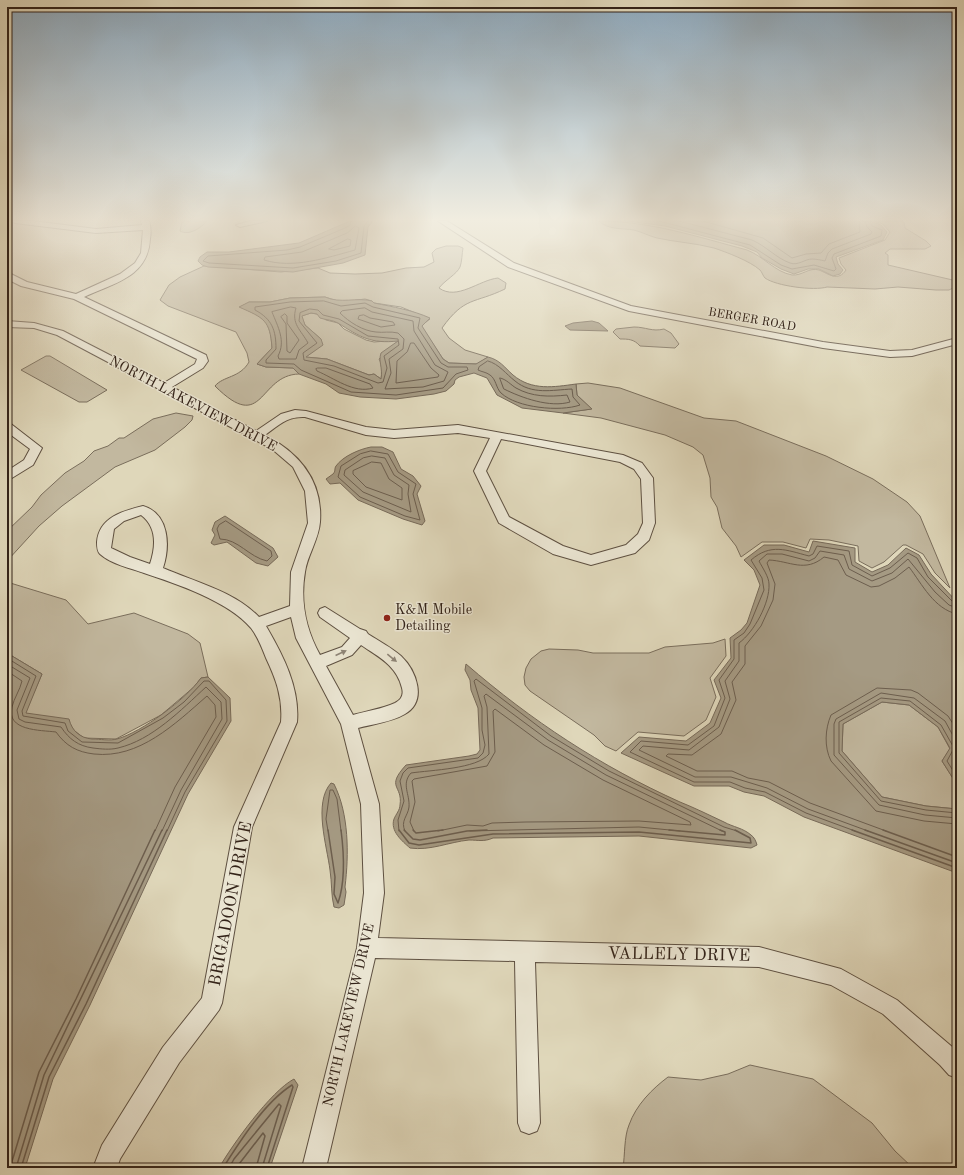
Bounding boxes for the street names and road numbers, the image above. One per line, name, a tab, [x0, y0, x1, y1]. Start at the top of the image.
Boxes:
street label: BERGER ROAD	[707, 306, 797, 334]
street label: NORTH LAKEVIEW DRIVE	[107, 354, 279, 454]
street label: BRIGADOON DRIVE	[207, 820, 255, 988]
street label: NORTH LAKEVIEW DRIVE	[321, 922, 377, 1108]
street label: VALLELY DRIVE	[607, 945, 751, 965]

